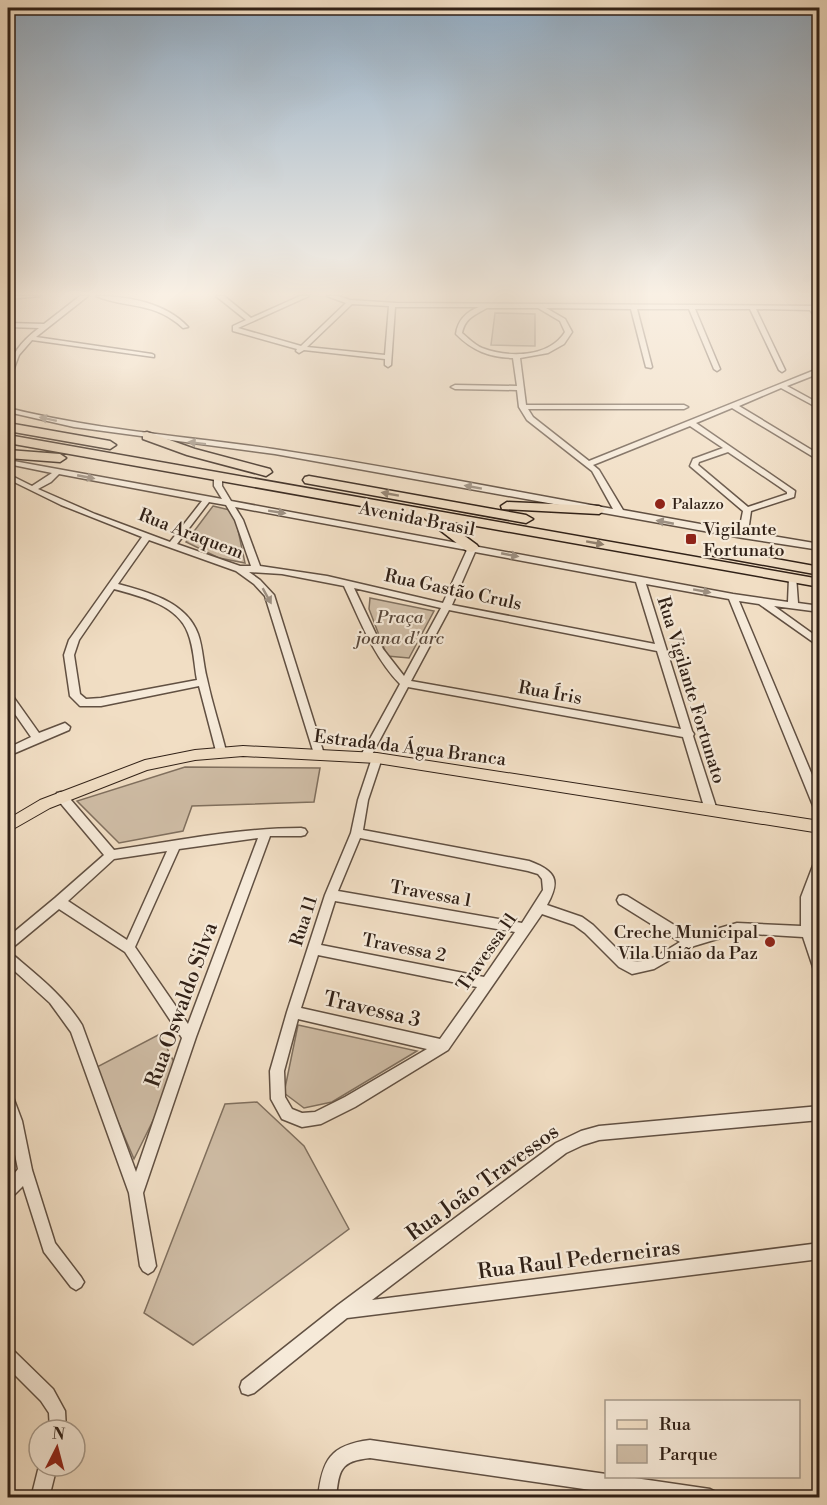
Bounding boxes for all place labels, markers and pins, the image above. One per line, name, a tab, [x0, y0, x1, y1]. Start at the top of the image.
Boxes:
place label: Palazzo	[672, 495, 724, 514]
marker: Palazzo	[653, 497, 667, 511]
place label: Vigilante Fortunato	[702, 518, 785, 562]
marker: Vigilante Fortunato	[684, 532, 698, 546]
place label: Creche Municipal Vila União da Paz	[614, 921, 759, 965]
marker: Creche Municipal Vila União da Paz	[763, 935, 777, 949]

